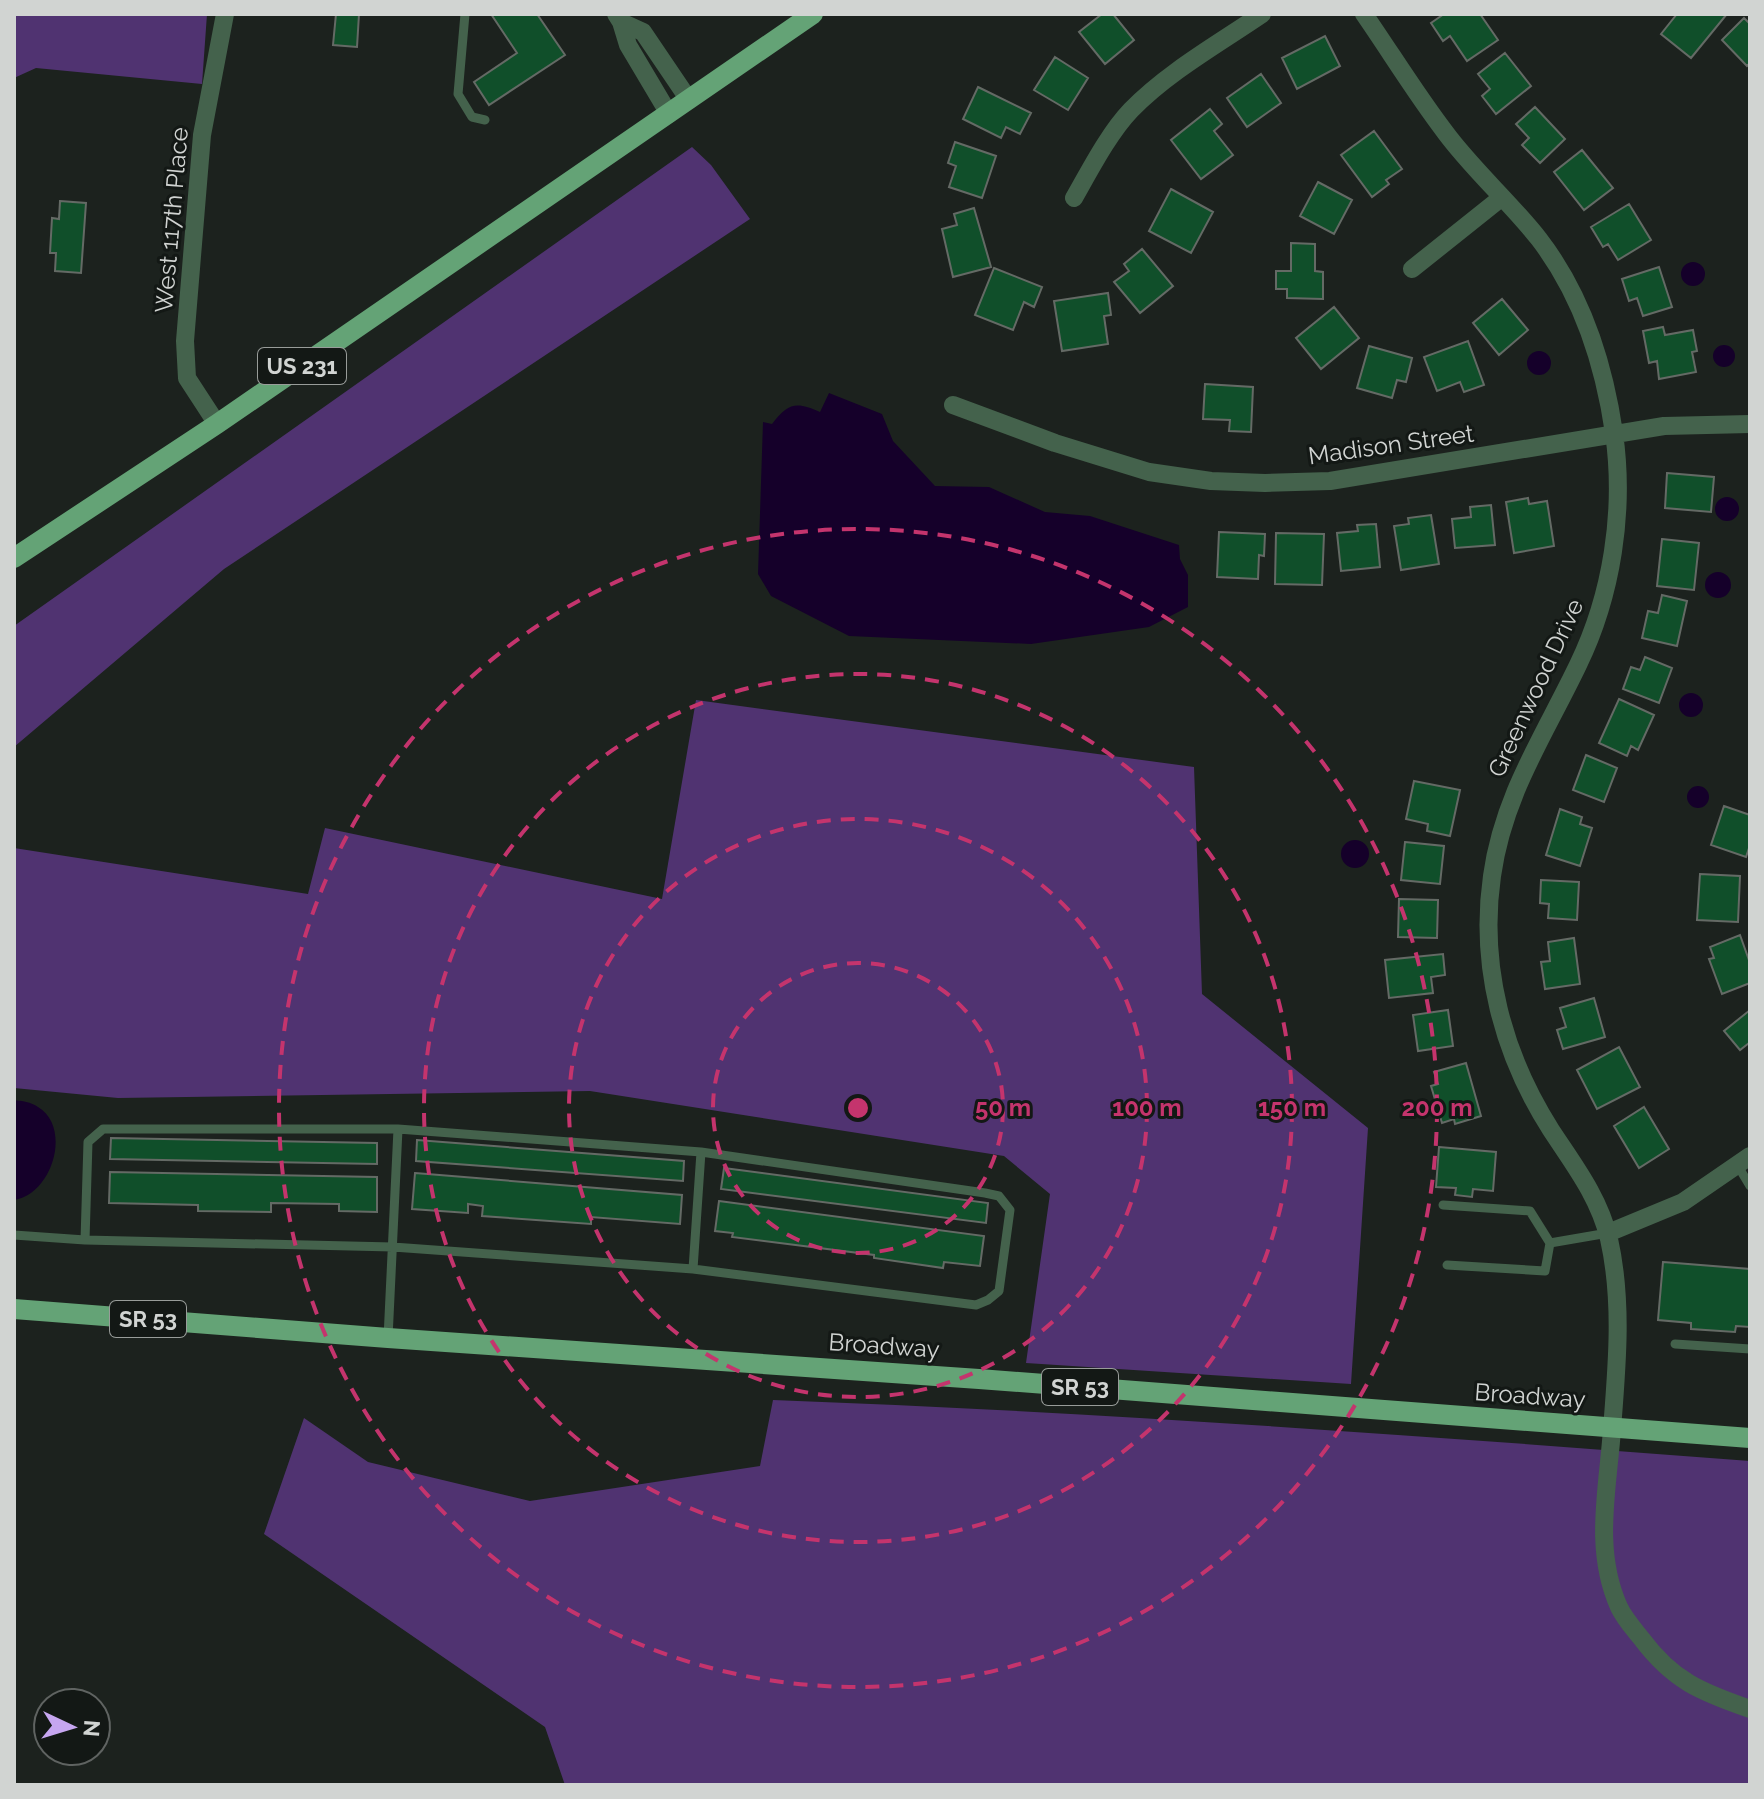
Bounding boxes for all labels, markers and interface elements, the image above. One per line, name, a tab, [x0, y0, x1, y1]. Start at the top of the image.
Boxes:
street label: West 117th Place	[149, 126, 194, 314]
road number: US 231	[258, 348, 346, 384]
street label: Madison Street	[1306, 419, 1475, 470]
street label: Greenwood Drive	[1482, 594, 1589, 781]
text: 50 m	[975, 1093, 1031, 1122]
text: 100 m	[1112, 1093, 1182, 1122]
text: 150 m	[1258, 1093, 1326, 1122]
text: 200 m	[1401, 1093, 1473, 1122]
centre of rings	[844, 1094, 872, 1122]
road number: SR 53	[110, 1301, 186, 1337]
street label: Broadway	[828, 1327, 941, 1364]
road number: SR 53	[1042, 1369, 1118, 1405]
street label: Broadway	[1474, 1377, 1587, 1414]
north arrow	[32, 1687, 112, 1767]
text: N	[78, 1719, 106, 1738]

